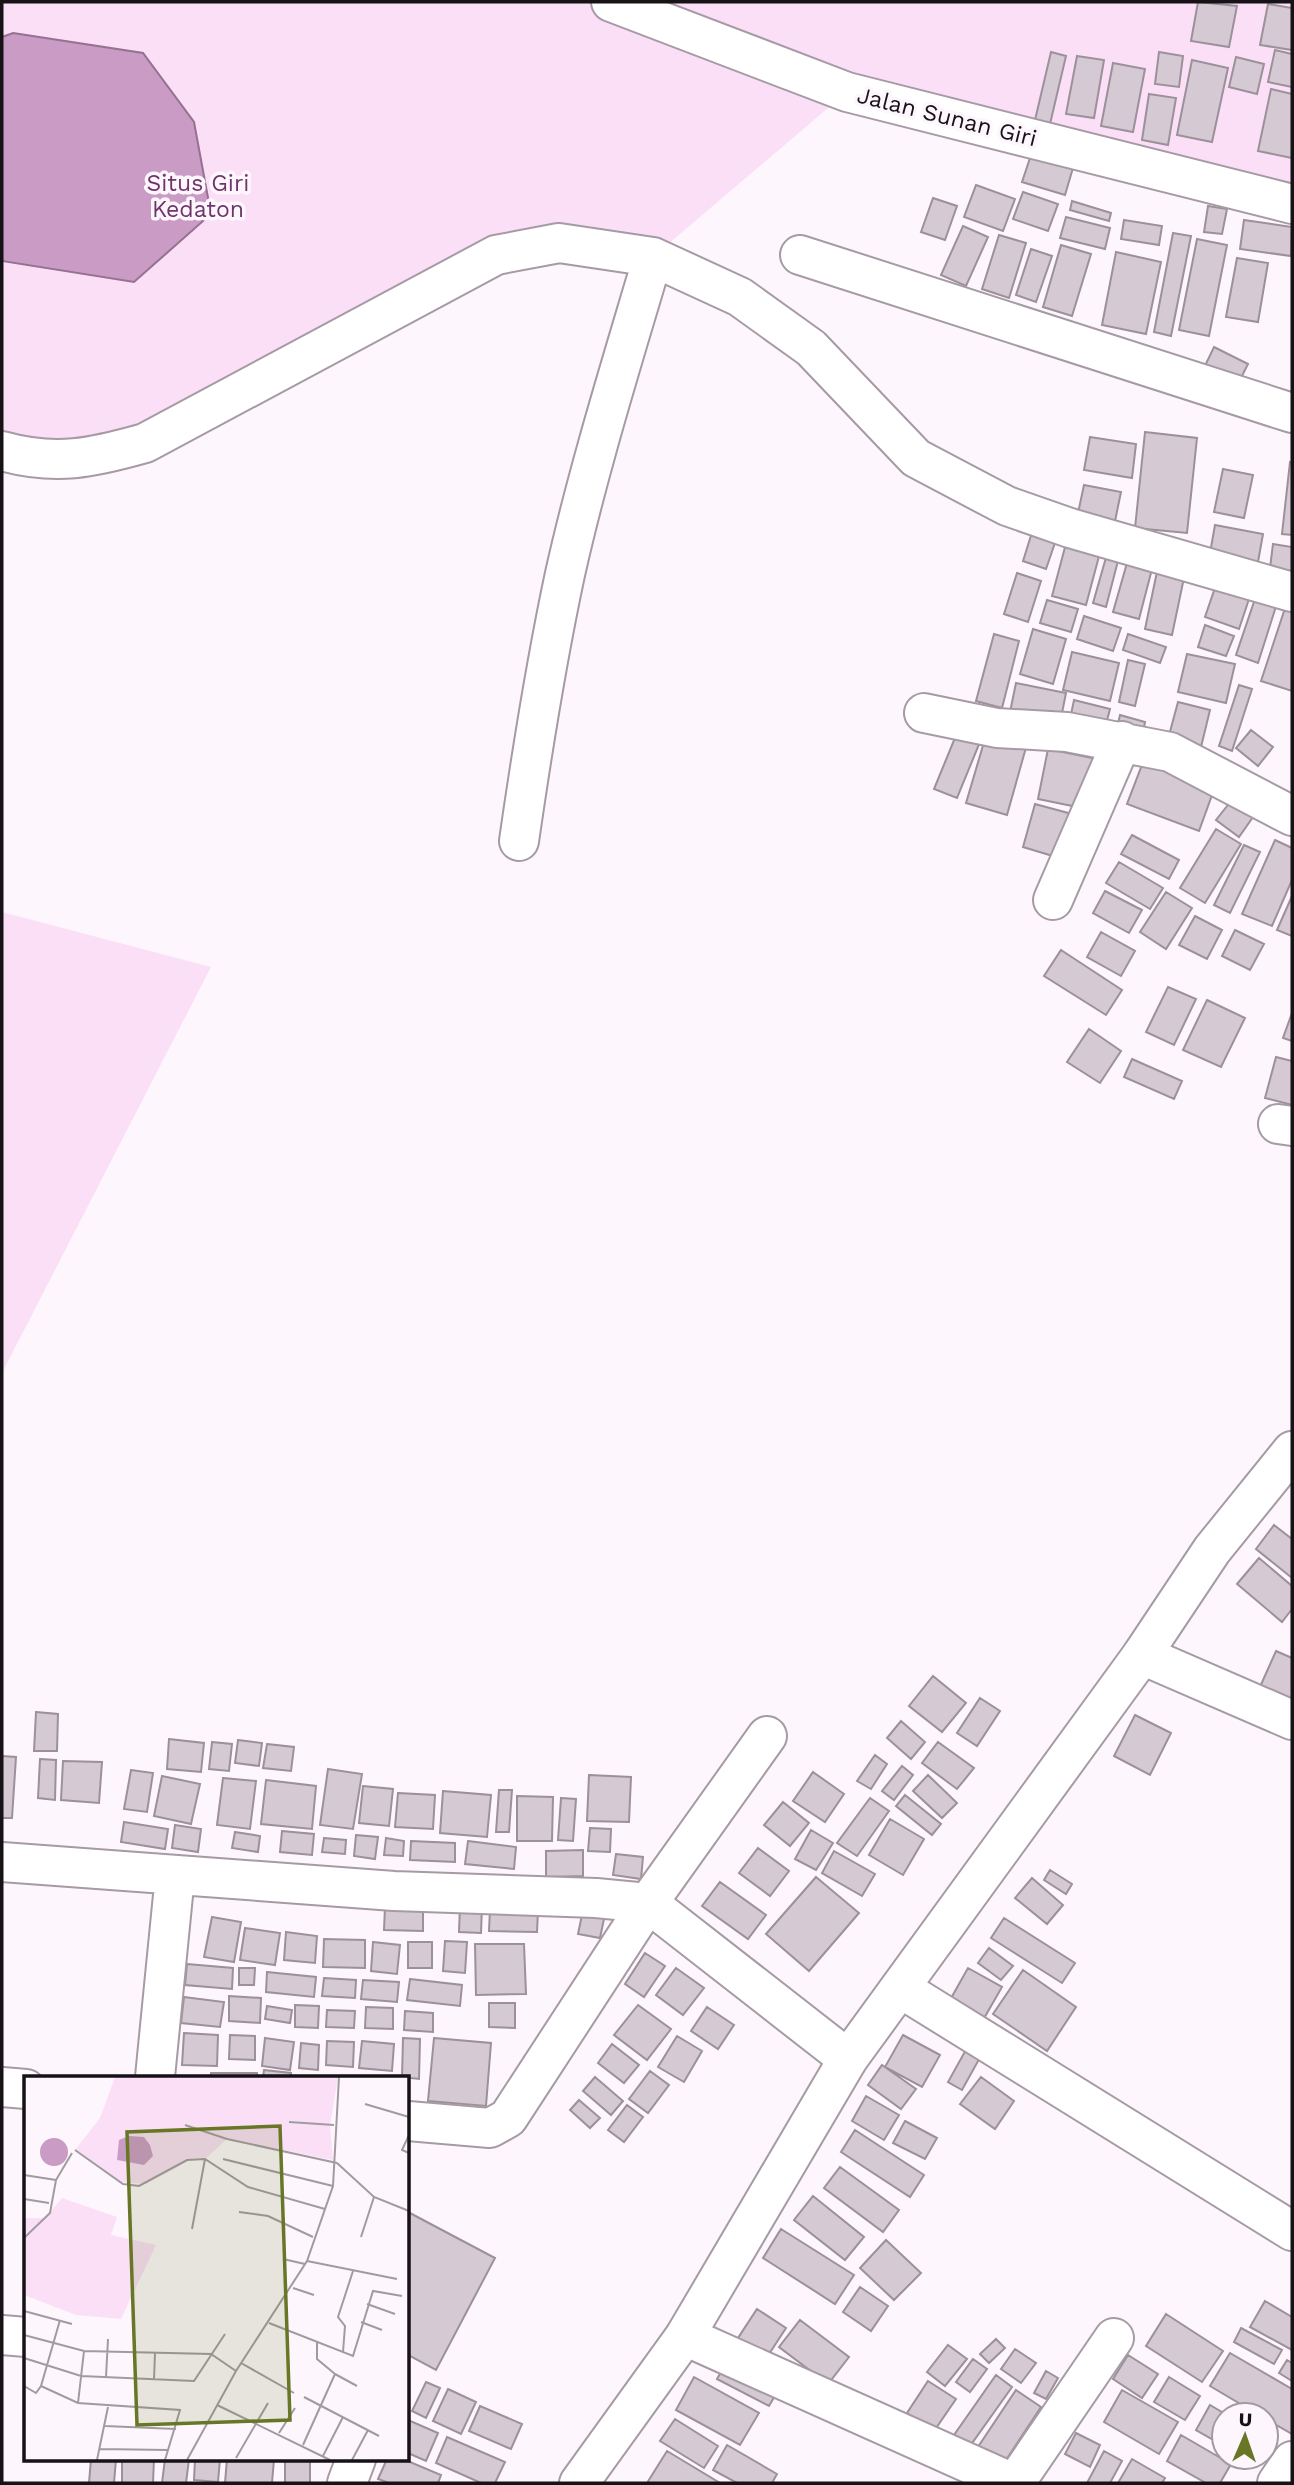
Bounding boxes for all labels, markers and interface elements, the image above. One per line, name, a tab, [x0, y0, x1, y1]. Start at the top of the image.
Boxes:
street label: Jalan Sunan Giri	[854, 82, 1040, 152]
park label: Situs Giri Kedaton	[147, 170, 249, 223]
inset map	[24, 2076, 410, 2460]
north arrow	[1210, 2401, 1280, 2471]
text: U	[1238, 2408, 1253, 2431]

